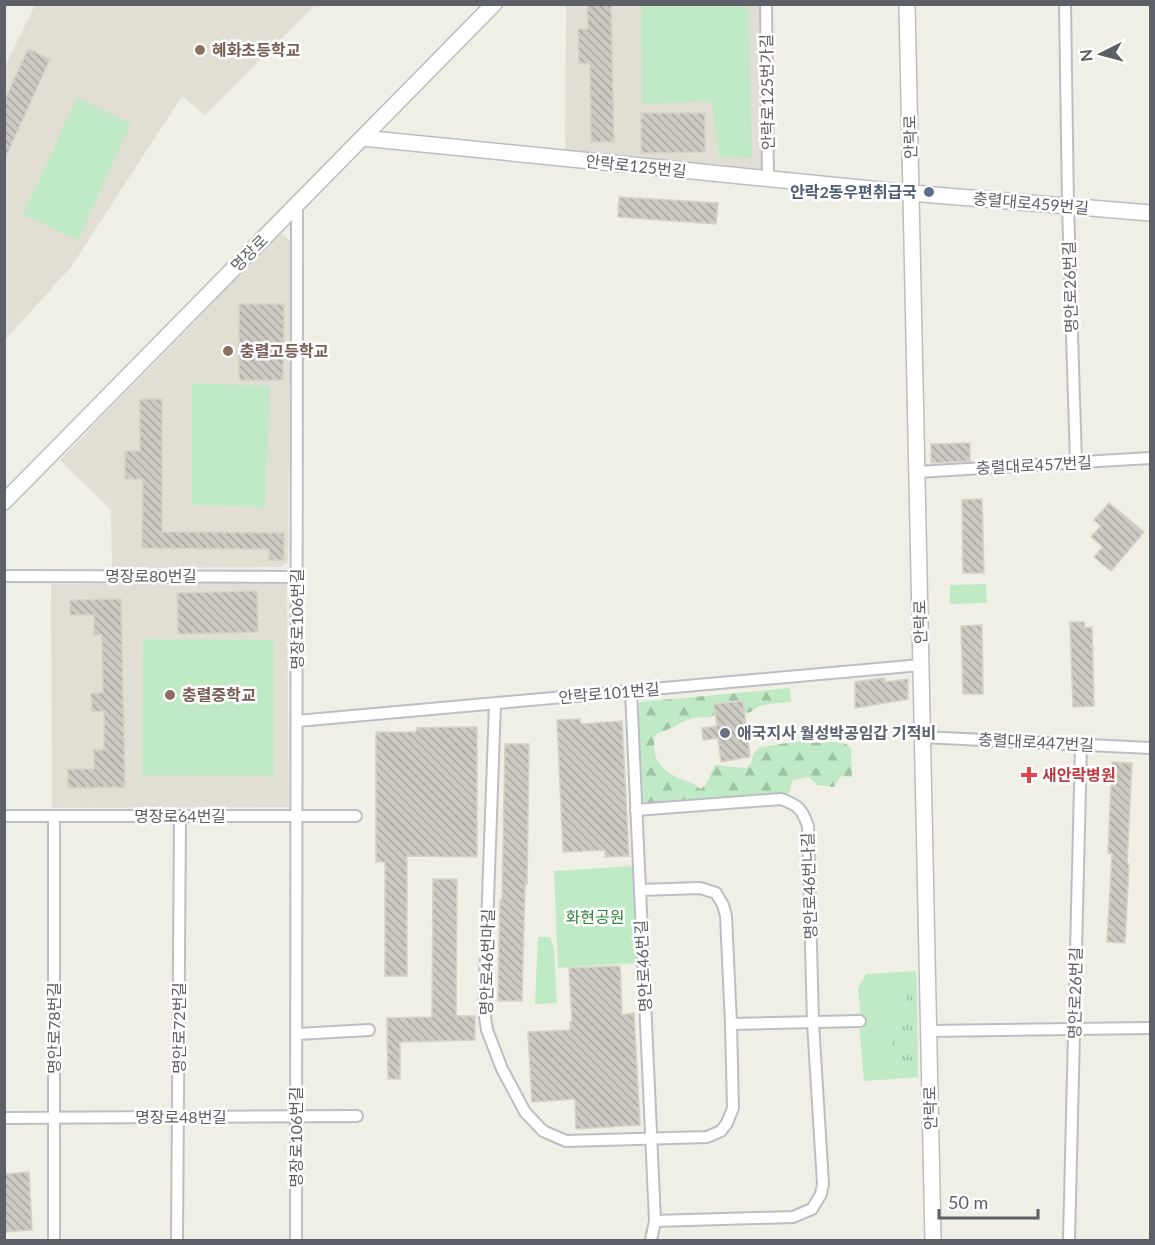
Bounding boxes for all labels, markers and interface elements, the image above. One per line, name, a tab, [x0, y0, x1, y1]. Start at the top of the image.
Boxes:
north arrow	[1071, 24, 1131, 84]
street label: 안락로125번가길	[756, 34, 777, 150]
place label: 혜화초등학교	[212, 40, 301, 59]
marker: 혜화초등학교	[193, 43, 207, 57]
text: N	[1075, 48, 1096, 63]
street label: 안락로	[900, 114, 919, 159]
street label: 안락로125번길	[585, 151, 687, 180]
place label: 안락2동우편취급국	[790, 182, 917, 201]
marker: 안락2동우편취급국	[922, 185, 936, 199]
street label: 충렬대로459번길	[972, 188, 1090, 217]
street label: 명장로	[226, 230, 271, 275]
street label: 명안로26번길	[1058, 241, 1081, 333]
place label: 충렬고등학교	[240, 341, 329, 360]
marker: 충렬고등학교	[221, 344, 235, 358]
street label: 충렬대로457번길	[975, 452, 1092, 477]
street label: 명장로80번길	[105, 566, 197, 585]
street label: 명장로106번길	[287, 568, 306, 670]
street label: 안락로	[910, 599, 929, 644]
street label: 안락로101번길	[558, 679, 660, 706]
place label: 충렬중학교	[182, 685, 256, 704]
marker: 충렬중학교	[163, 688, 177, 702]
place label: 애국지사 월성박공임갑 기적비	[737, 723, 936, 742]
marker: 애국지사 월성박공임갑 기적비	[718, 726, 732, 740]
street label: 충렬대로447번길	[978, 729, 1095, 754]
place label: 새안락병원	[1042, 765, 1116, 784]
marker: 새안락병원	[1020, 766, 1038, 784]
street label: 명장로64번길	[134, 806, 226, 825]
street label: 명안로46번나길	[797, 832, 820, 940]
park label: 화현공원	[566, 907, 624, 926]
street label: 명안로46번마길	[476, 908, 497, 1016]
street label: 명안로46번길	[631, 920, 654, 1013]
street label: 명안로26번길	[1064, 947, 1085, 1039]
street label: 명안로78번길	[44, 982, 63, 1074]
street label: 명안로72번길	[169, 982, 188, 1074]
street label: 안락로	[920, 1085, 939, 1130]
street label: 명장로106번길	[286, 1086, 305, 1188]
street label: 명장로48번길	[135, 1107, 227, 1126]
scale bar	[939, 1182, 1038, 1220]
text: 50 m	[948, 1191, 988, 1213]

